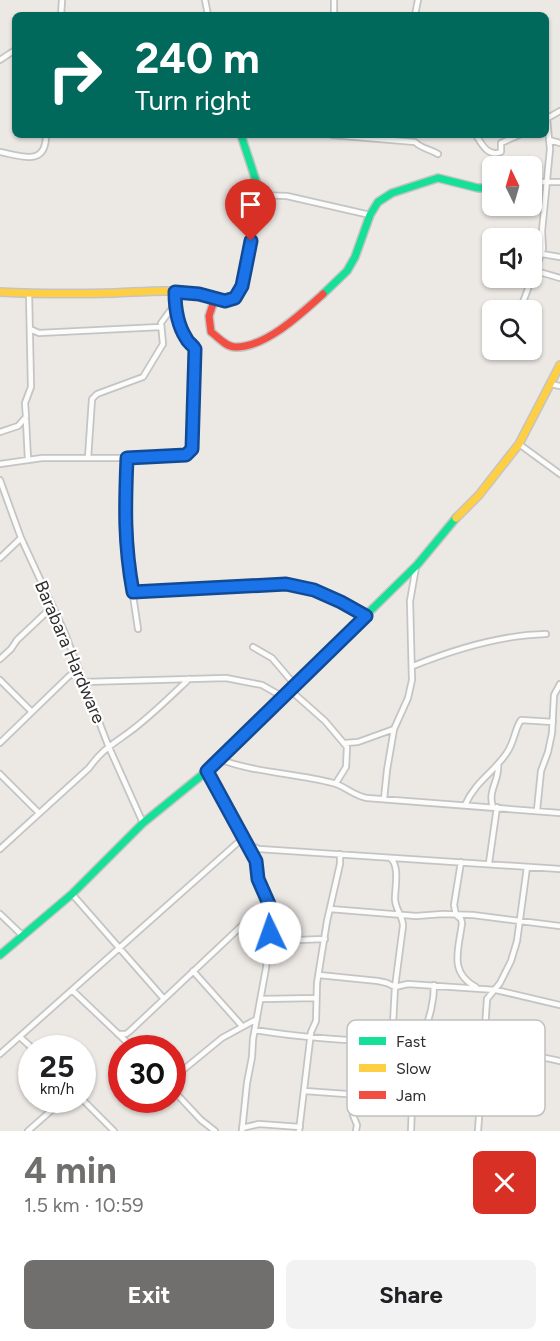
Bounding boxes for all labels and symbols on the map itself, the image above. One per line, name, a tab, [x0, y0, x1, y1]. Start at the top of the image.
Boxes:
north arrow	[482, 156, 542, 216]
pin	[225, 179, 276, 241]
street label: Barabara Hardware	[30, 577, 110, 727]
position arrow	[238, 901, 302, 965]
legend	[347, 1020, 545, 1116]
text: Fast	[396, 1032, 426, 1051]
speed limit sign: 30	[108, 1035, 186, 1113]
text: Slow	[396, 1059, 431, 1078]
text: Jam	[396, 1086, 426, 1105]

